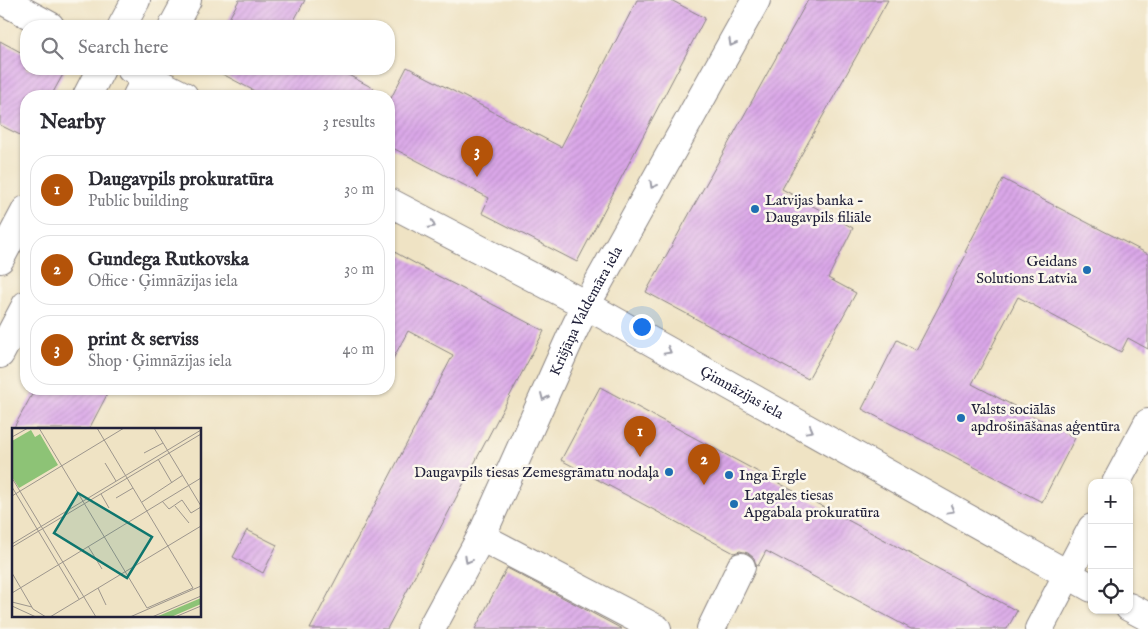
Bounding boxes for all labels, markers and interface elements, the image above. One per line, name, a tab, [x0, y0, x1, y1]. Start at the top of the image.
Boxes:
search box	[20, 20, 395, 75]
icon: search	[38, 34, 66, 62]
text: Search here	[78, 36, 169, 60]
one-way arrow	[729, 37, 739, 46]
text: Nearby	[40, 109, 105, 136]
text: 3 results	[323, 113, 375, 133]
pin: 3	[461, 136, 493, 177]
text: Daugavpils prokuratūra	[88, 168, 274, 192]
one-way arrow	[650, 179, 660, 188]
text: 1	[54, 180, 60, 200]
text: 30 m	[344, 180, 374, 200]
place label: Latvijas banka - Daugavpils filiāle	[765, 191, 872, 227]
text: Public building	[88, 192, 188, 212]
marker: Latvijas banka - Daugavpils filiāle	[749, 203, 761, 215]
one-way arrow	[427, 219, 436, 229]
street label: Krišjāņa Valdemāra iela	[546, 243, 627, 379]
text: Gundega Rutkovska	[88, 248, 249, 272]
place label: Geidans Solutions Latvia	[976, 252, 1078, 288]
text: 2	[53, 260, 61, 280]
text: 30 m	[344, 260, 374, 280]
marker: Geidans Solutions Latvia	[1081, 264, 1093, 276]
text: Office · Ģimnāzijas iela	[88, 272, 238, 292]
your location	[629, 314, 655, 340]
text: print & serviss	[88, 328, 199, 352]
text: 3	[54, 340, 60, 360]
text: 40 m	[342, 340, 374, 360]
one-way arrow	[663, 345, 672, 355]
text: Shop · Ģimnāzijas iela	[88, 352, 232, 372]
street label: Ģimnāzijas iela	[697, 362, 787, 424]
one-way arrow	[539, 392, 550, 401]
place label: Valsts sociālās apdrošināšanas aģentūra	[970, 400, 1121, 436]
marker: Valsts sociālās apdrošināšanas aģentūra	[955, 412, 967, 424]
pin: 1	[624, 416, 656, 457]
one-way arrow	[804, 424, 813, 434]
inset map	[12, 428, 201, 616]
pin: 2	[688, 444, 720, 485]
place label: Daugavpils tiesas Zemesgrāmatu nodaļa	[414, 463, 660, 482]
marker: Daugavpils tiesas Zemesgrāmatu nodaļa	[663, 466, 675, 478]
place label: Inga Ērgle	[739, 466, 806, 485]
marker: Inga Ērgle	[723, 469, 735, 481]
map controls	[1088, 479, 1133, 614]
button: +	[1088, 479, 1133, 524]
place label: Latgales tiesas Apgabala prokuratūra	[743, 486, 880, 522]
marker: Latgales tiesas Apgabala prokuratūra	[728, 498, 740, 510]
one-way arrow	[946, 504, 955, 514]
button: −	[1088, 524, 1133, 569]
one-way arrow	[464, 555, 474, 564]
button: locate	[1088, 569, 1133, 614]

